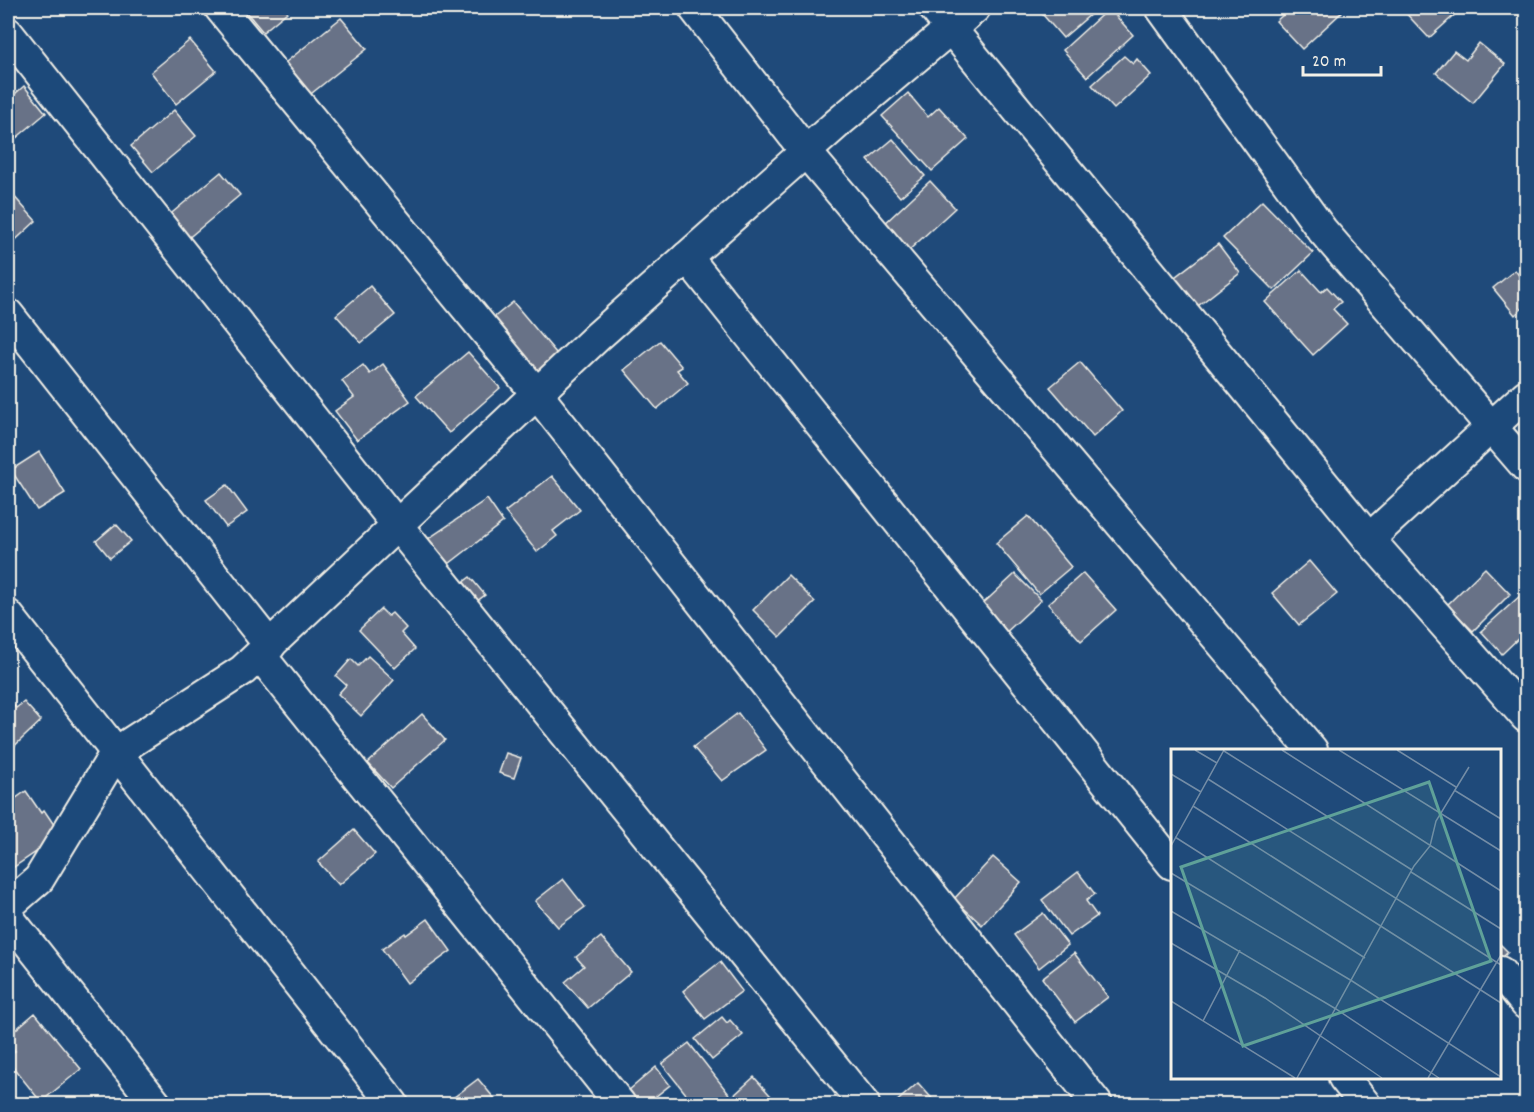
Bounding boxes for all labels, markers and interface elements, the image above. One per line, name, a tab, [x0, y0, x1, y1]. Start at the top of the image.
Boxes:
scale bar	[1303, 39, 1381, 77]
text: 20 m	[1312, 50, 1346, 75]
inset map	[1171, 749, 1501, 1079]

